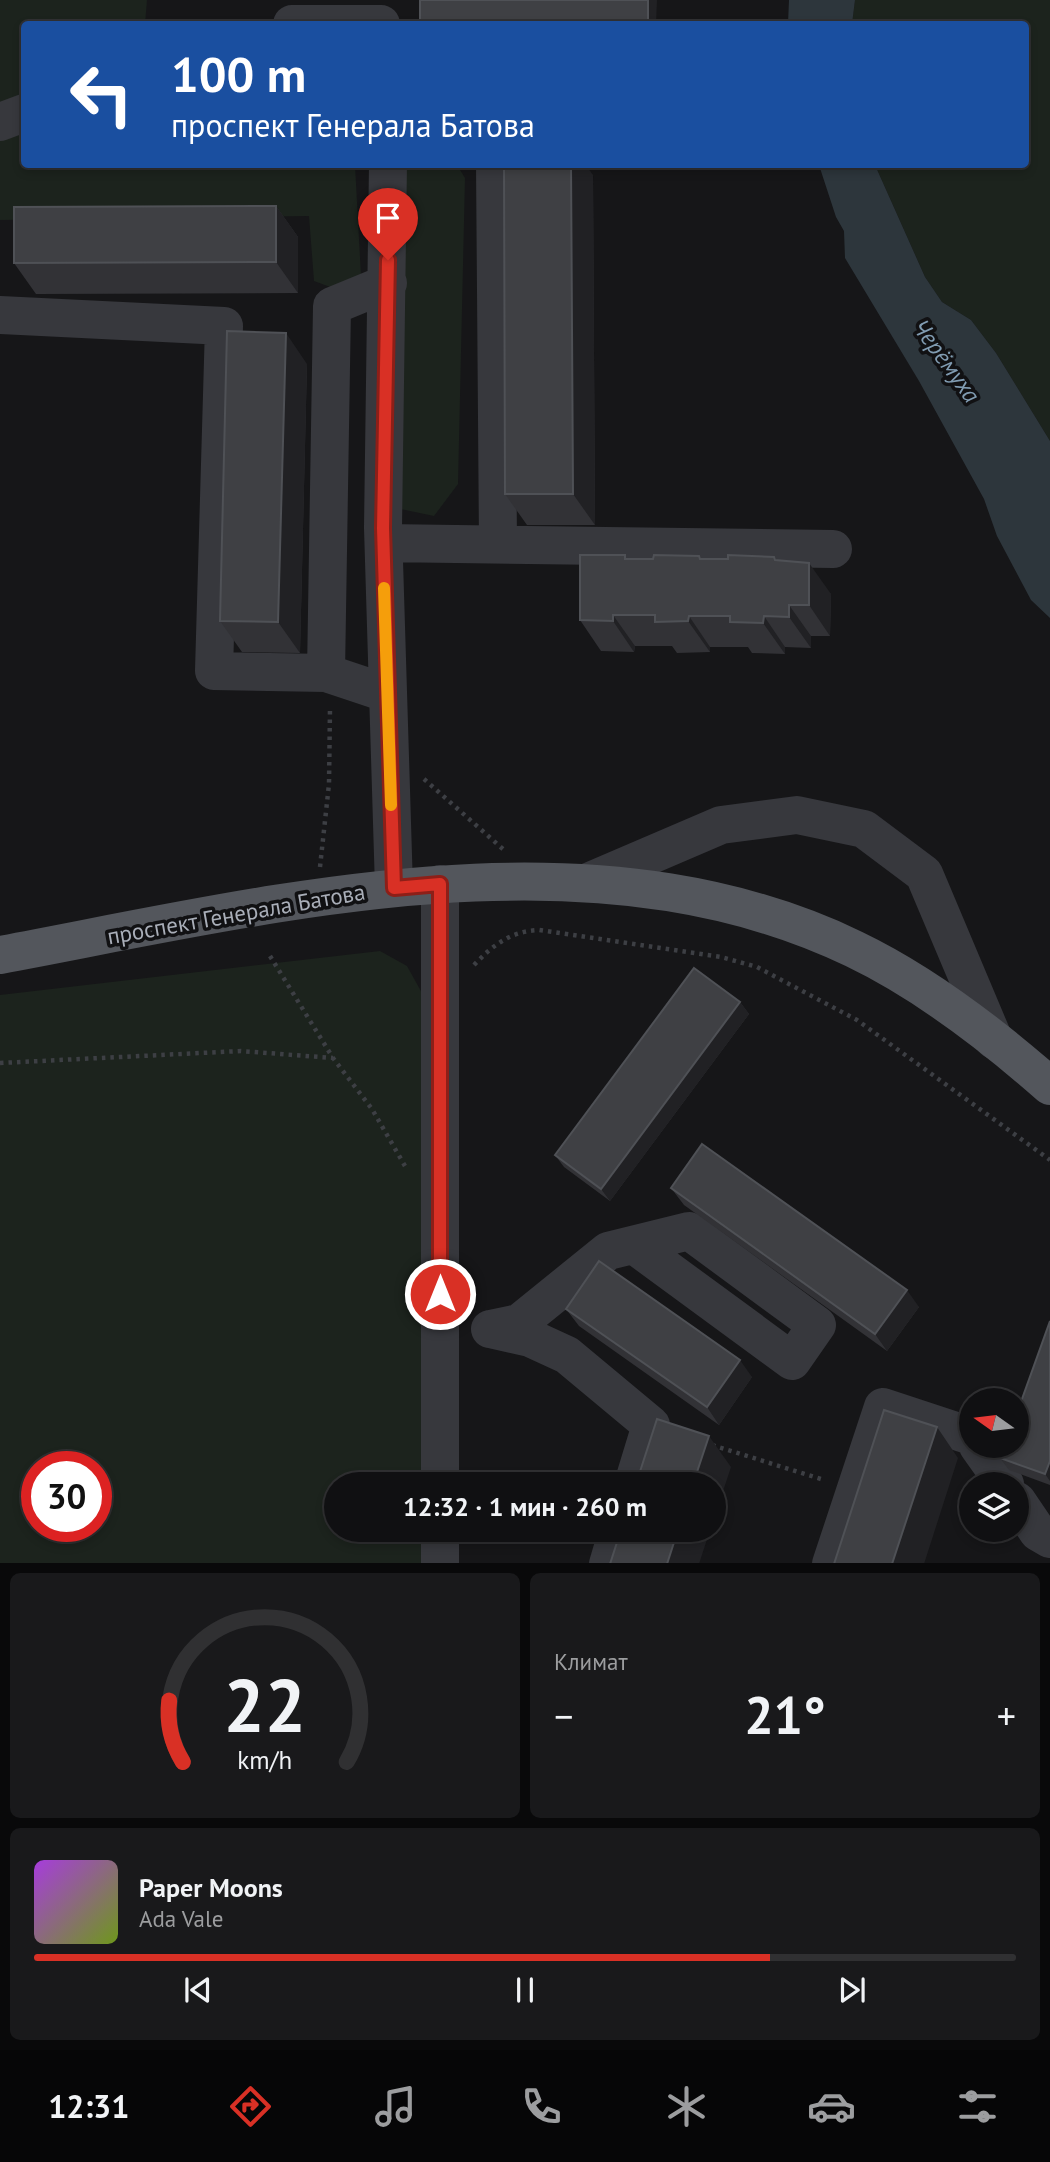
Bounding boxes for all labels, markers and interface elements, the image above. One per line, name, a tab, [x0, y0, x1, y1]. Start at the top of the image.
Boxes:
text: 100 m	[171, 42, 306, 106]
icon: left	[56, 49, 147, 140]
text: проспект Генерала Батова	[171, 104, 535, 146]
pin	[358, 188, 418, 260]
icon: arrive	[369, 199, 407, 237]
water label: Черёмуха	[906, 313, 987, 409]
street label: проспект Генерала Батова	[105, 877, 367, 950]
position arrow	[403, 1257, 477, 1331]
north arrow	[959, 1388, 1029, 1458]
map controls	[959, 1388, 1029, 1542]
speed limit sign: 30	[21, 1451, 112, 1542]
button: layers	[959, 1472, 1029, 1542]
text: 12:32 · 1 мин · 260 m	[403, 1490, 647, 1523]
text: Климат	[554, 1647, 628, 1676]
text: 22	[224, 1658, 306, 1752]
text: 21°	[744, 1681, 826, 1748]
text: −	[554, 1691, 573, 1740]
text: +	[997, 1691, 1016, 1740]
text: km/h	[238, 1743, 292, 1775]
text: Paper Moons	[139, 1871, 283, 1904]
text: Ada Vale	[139, 1904, 223, 1933]
icon: previous	[179, 1971, 217, 2009]
icon: pause	[506, 1971, 544, 2009]
icon: next	[833, 1971, 871, 2009]
icon: directions	[226, 2082, 275, 2131]
icon: music	[371, 2082, 420, 2131]
icon: phone	[517, 2082, 566, 2131]
icon: climate	[662, 2082, 711, 2131]
icon: car	[807, 2082, 856, 2131]
icon: filters	[953, 2082, 1002, 2131]
text: 12:31	[48, 2085, 129, 2127]

